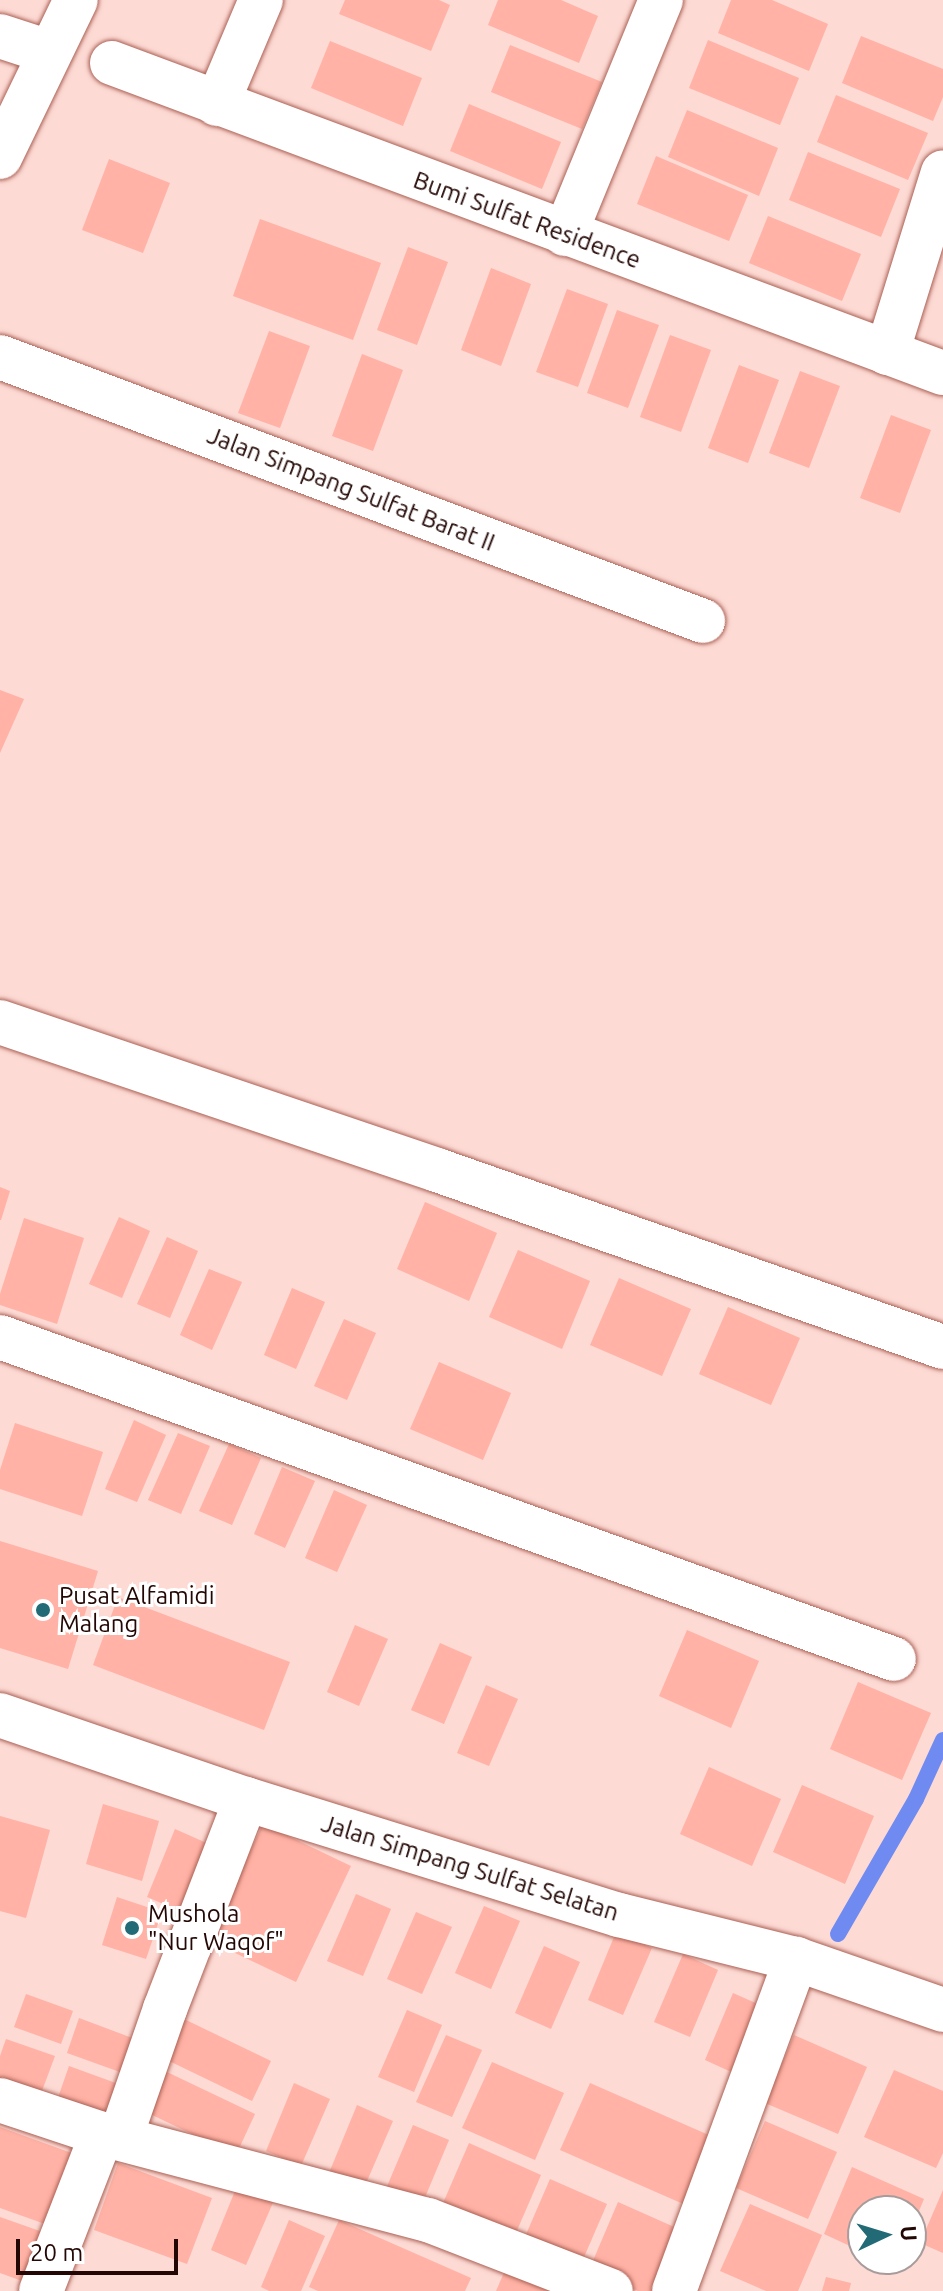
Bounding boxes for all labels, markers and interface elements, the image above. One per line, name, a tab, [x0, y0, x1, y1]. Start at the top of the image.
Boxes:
street label: Bumi Sulfat Residence	[409, 165, 645, 275]
street label: Jalan Simpang Sulfat Barat II	[203, 421, 499, 557]
place label: Pusat Alfamidi Malang	[59, 1582, 214, 1638]
marker: Pusat Alfamidi Malang	[34, 1601, 52, 1619]
street label: Jalan Simpang Sulfat Selatan	[318, 1809, 622, 1927]
place label: Mushola "Nur Waqof"	[148, 1900, 284, 1956]
marker: Mushola "Nur Waqof"	[123, 1919, 141, 1937]
north arrow	[847, 2195, 927, 2275]
scale bar	[20, 2223, 182, 2273]
text: U	[896, 2225, 922, 2242]
text: 20 m	[30, 2239, 83, 2266]

